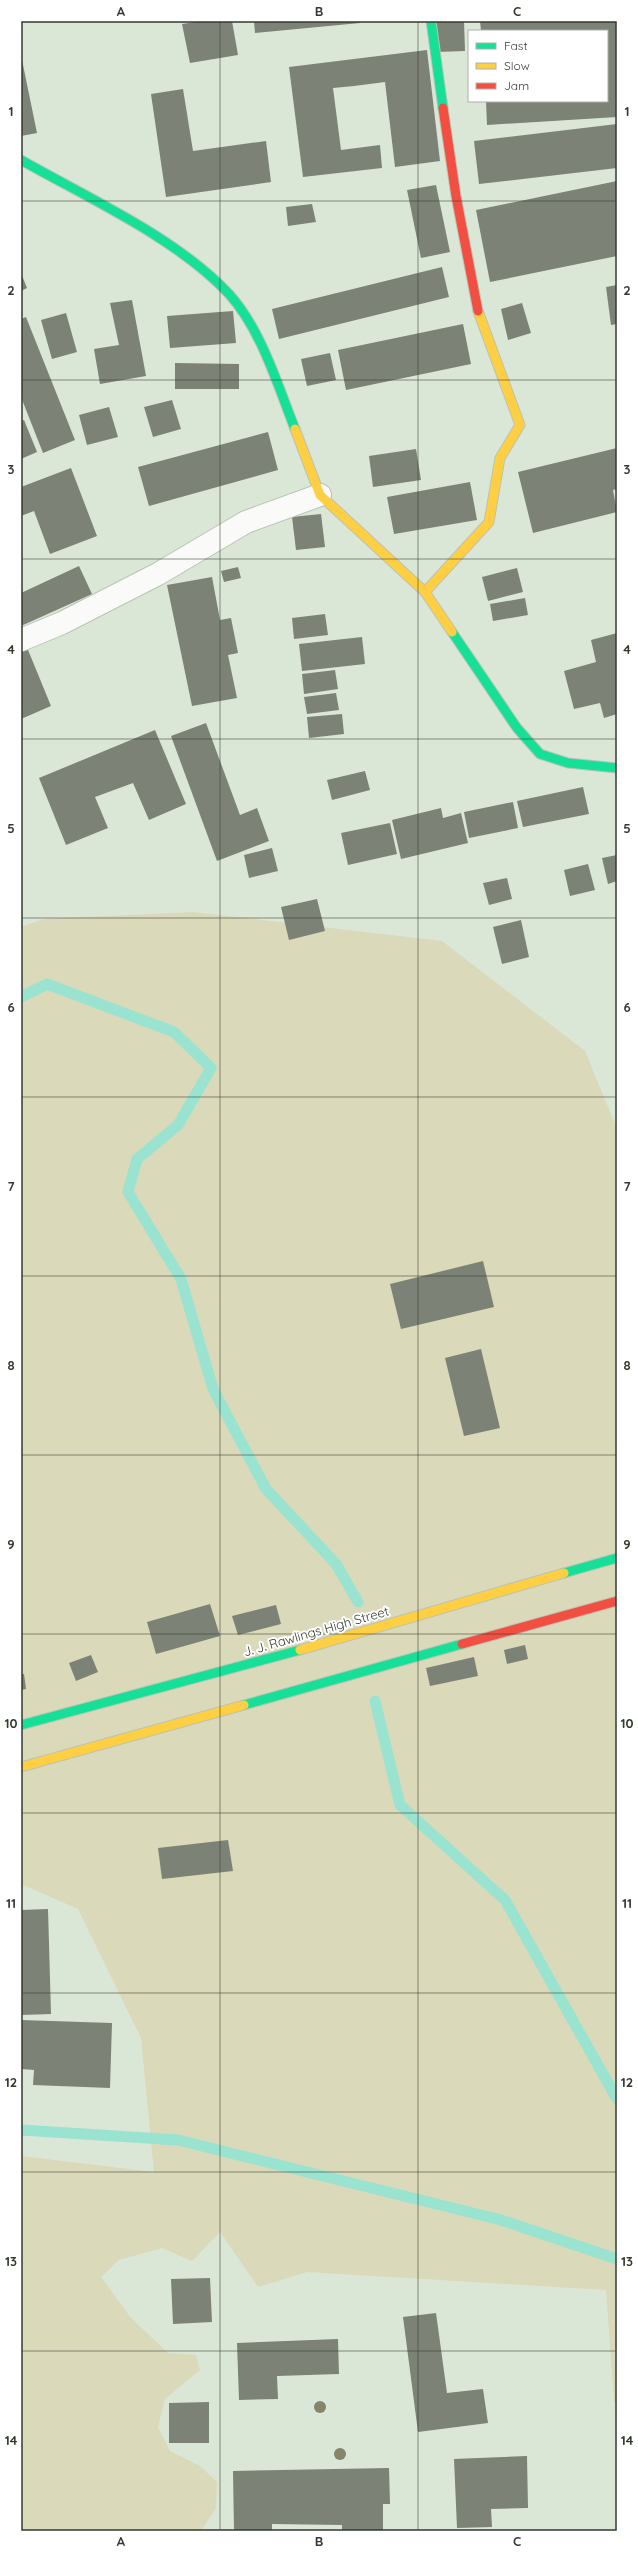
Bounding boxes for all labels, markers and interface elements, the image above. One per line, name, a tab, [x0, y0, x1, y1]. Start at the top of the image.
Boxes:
text: A	[117, 3, 126, 19]
text: B	[315, 3, 323, 19]
text: C	[513, 3, 521, 19]
legend	[468, 30, 608, 102]
text: Fast	[504, 38, 528, 53]
text: Slow	[504, 58, 530, 73]
text: Jam	[504, 78, 529, 93]
text: 1	[8, 103, 14, 119]
text: 1	[624, 103, 630, 119]
text: 2	[7, 282, 15, 298]
text: 2	[623, 282, 631, 298]
text: 3	[8, 461, 15, 477]
text: 3	[624, 461, 631, 477]
text: 4	[7, 641, 15, 657]
text: 4	[623, 641, 631, 657]
text: 5	[7, 820, 15, 836]
text: 5	[623, 820, 631, 836]
text: 6	[7, 999, 15, 1015]
text: 6	[623, 999, 631, 1015]
text: 7	[7, 1178, 15, 1194]
text: 7	[623, 1178, 631, 1194]
text: 8	[7, 1357, 15, 1373]
text: 8	[623, 1357, 631, 1373]
text: 9	[7, 1536, 15, 1552]
text: 9	[623, 1536, 631, 1552]
street label: J. J. Rawlings High Street	[241, 1603, 391, 1659]
text: 10	[4, 1715, 18, 1731]
text: 10	[620, 1715, 634, 1731]
text: 11	[6, 1895, 16, 1911]
text: 11	[622, 1895, 632, 1911]
text: 12	[5, 2074, 17, 2090]
text: 12	[621, 2074, 633, 2090]
text: 13	[5, 2253, 17, 2269]
text: 13	[621, 2253, 633, 2269]
text: 14	[5, 2432, 18, 2448]
text: 14	[621, 2432, 634, 2448]
text: A	[117, 2533, 126, 2549]
text: B	[315, 2533, 323, 2549]
text: C	[513, 2533, 521, 2549]

